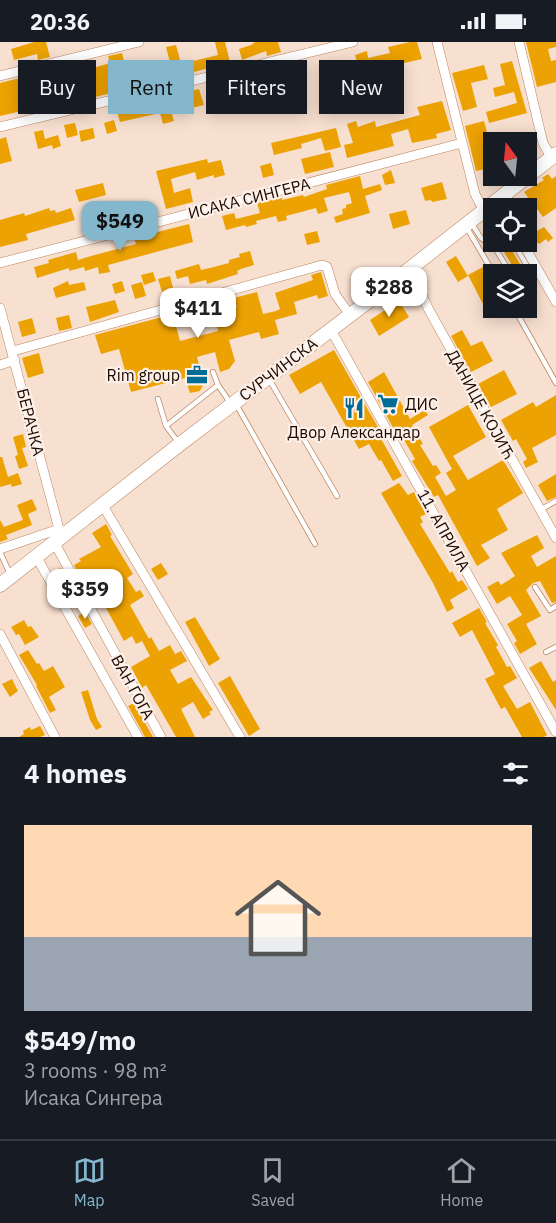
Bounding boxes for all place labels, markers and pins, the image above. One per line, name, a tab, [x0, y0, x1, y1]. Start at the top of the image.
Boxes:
pin: $549	[84, 201, 156, 252]
pin: $288	[353, 267, 425, 318]
pin: $411	[162, 288, 234, 339]
office icon: Rim group	[185, 363, 209, 387]
place label: Rim group	[106, 365, 180, 385]
supermarket icon: ДИС	[376, 392, 400, 416]
place label: ДИС	[405, 394, 438, 414]
restaurant icon: Двор Александар	[342, 396, 366, 420]
place label: Двор Александар	[288, 422, 420, 442]
pin: $359	[49, 569, 121, 620]

